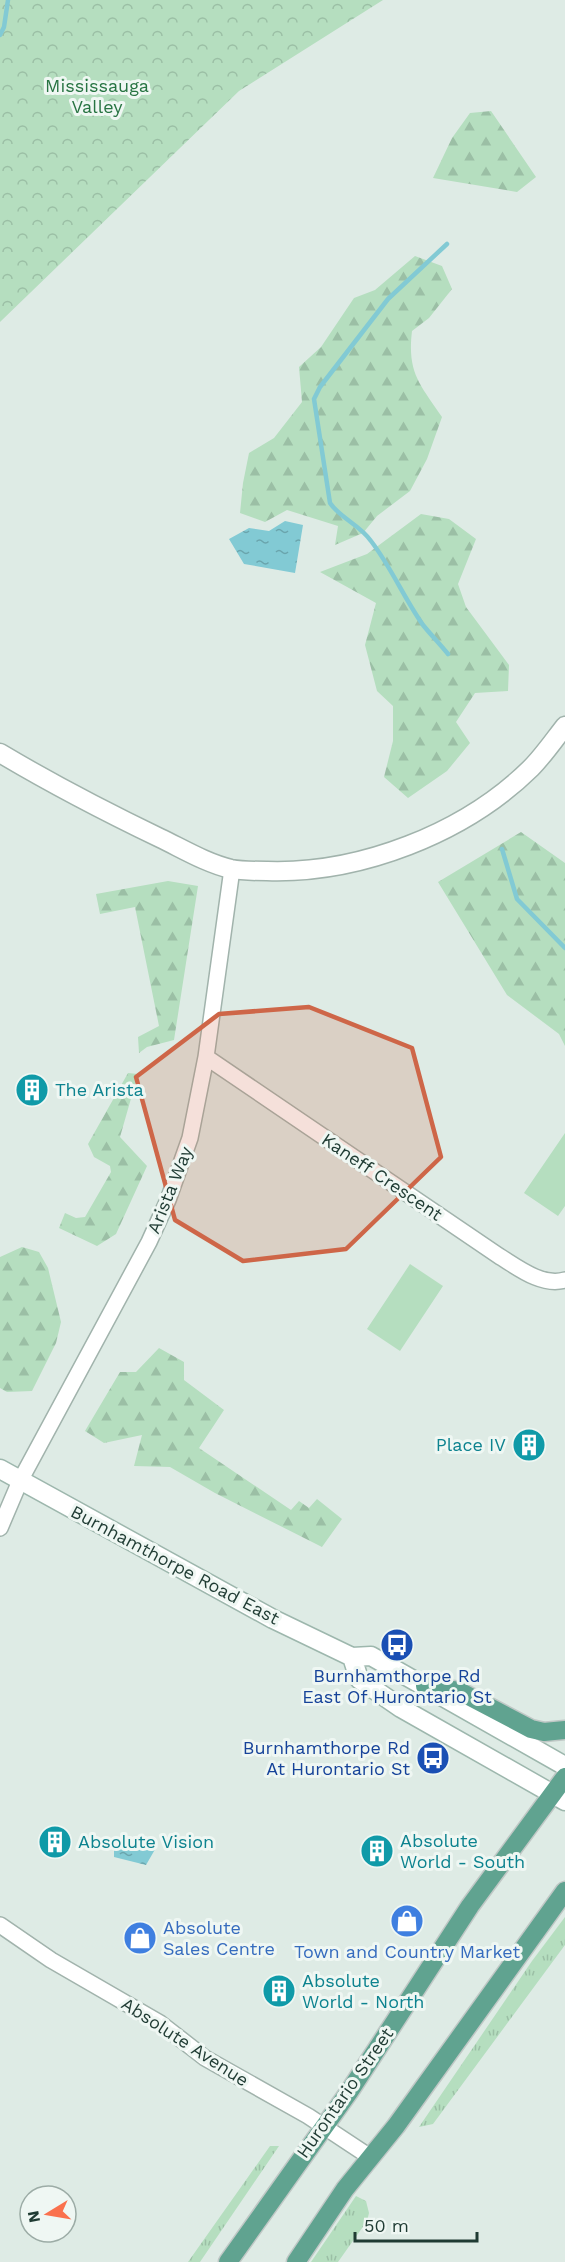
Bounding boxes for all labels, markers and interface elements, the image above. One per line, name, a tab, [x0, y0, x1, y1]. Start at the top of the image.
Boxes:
park label: Mississauga Valley	[45, 75, 149, 117]
building icon: The Arista	[14, 1072, 50, 1108]
place label: The Arista	[55, 1079, 144, 1100]
street label: Kaneff Crescent	[318, 1128, 447, 1225]
street label: Arista Way	[143, 1143, 197, 1236]
building icon: Place IV	[511, 1427, 547, 1463]
place label: Place IV	[436, 1434, 506, 1455]
street label: Burnhamthorpe Road East	[67, 1501, 283, 1629]
bus stop icon: Burnhamthorpe Rd East Of Hurontario St	[379, 1627, 415, 1663]
place label: Burnhamthorpe Rd East Of Hurontario St	[302, 1665, 492, 1707]
place label: Burnhamthorpe Rd At Hurontario St	[243, 1737, 410, 1779]
bus stop icon: Burnhamthorpe Rd At Hurontario St	[415, 1740, 451, 1776]
building icon: Absolute Vision	[37, 1824, 73, 1860]
place label: Absolute World - South	[400, 1830, 525, 1872]
place label: Absolute Vision	[78, 1831, 214, 1852]
building icon: Absolute World - South	[359, 1833, 395, 1869]
shop icon: Town and Country Market	[389, 1903, 425, 1939]
place label: Absolute Sales Centre	[163, 1917, 275, 1959]
shop icon: Absolute Sales Centre	[122, 1920, 158, 1956]
place label: Town and Country Market	[294, 1941, 520, 1962]
place label: Absolute World - North	[302, 1970, 424, 2012]
building icon: Absolute World - North	[261, 1973, 297, 2009]
street label: Absolute Avenue	[118, 1993, 253, 2090]
street label: Hurontario Street	[292, 2023, 398, 2162]
north arrow	[18, 2184, 78, 2244]
scale bar	[355, 2205, 476, 2243]
text: N	[23, 2209, 44, 2224]
text: 50 m	[364, 2215, 409, 2236]

